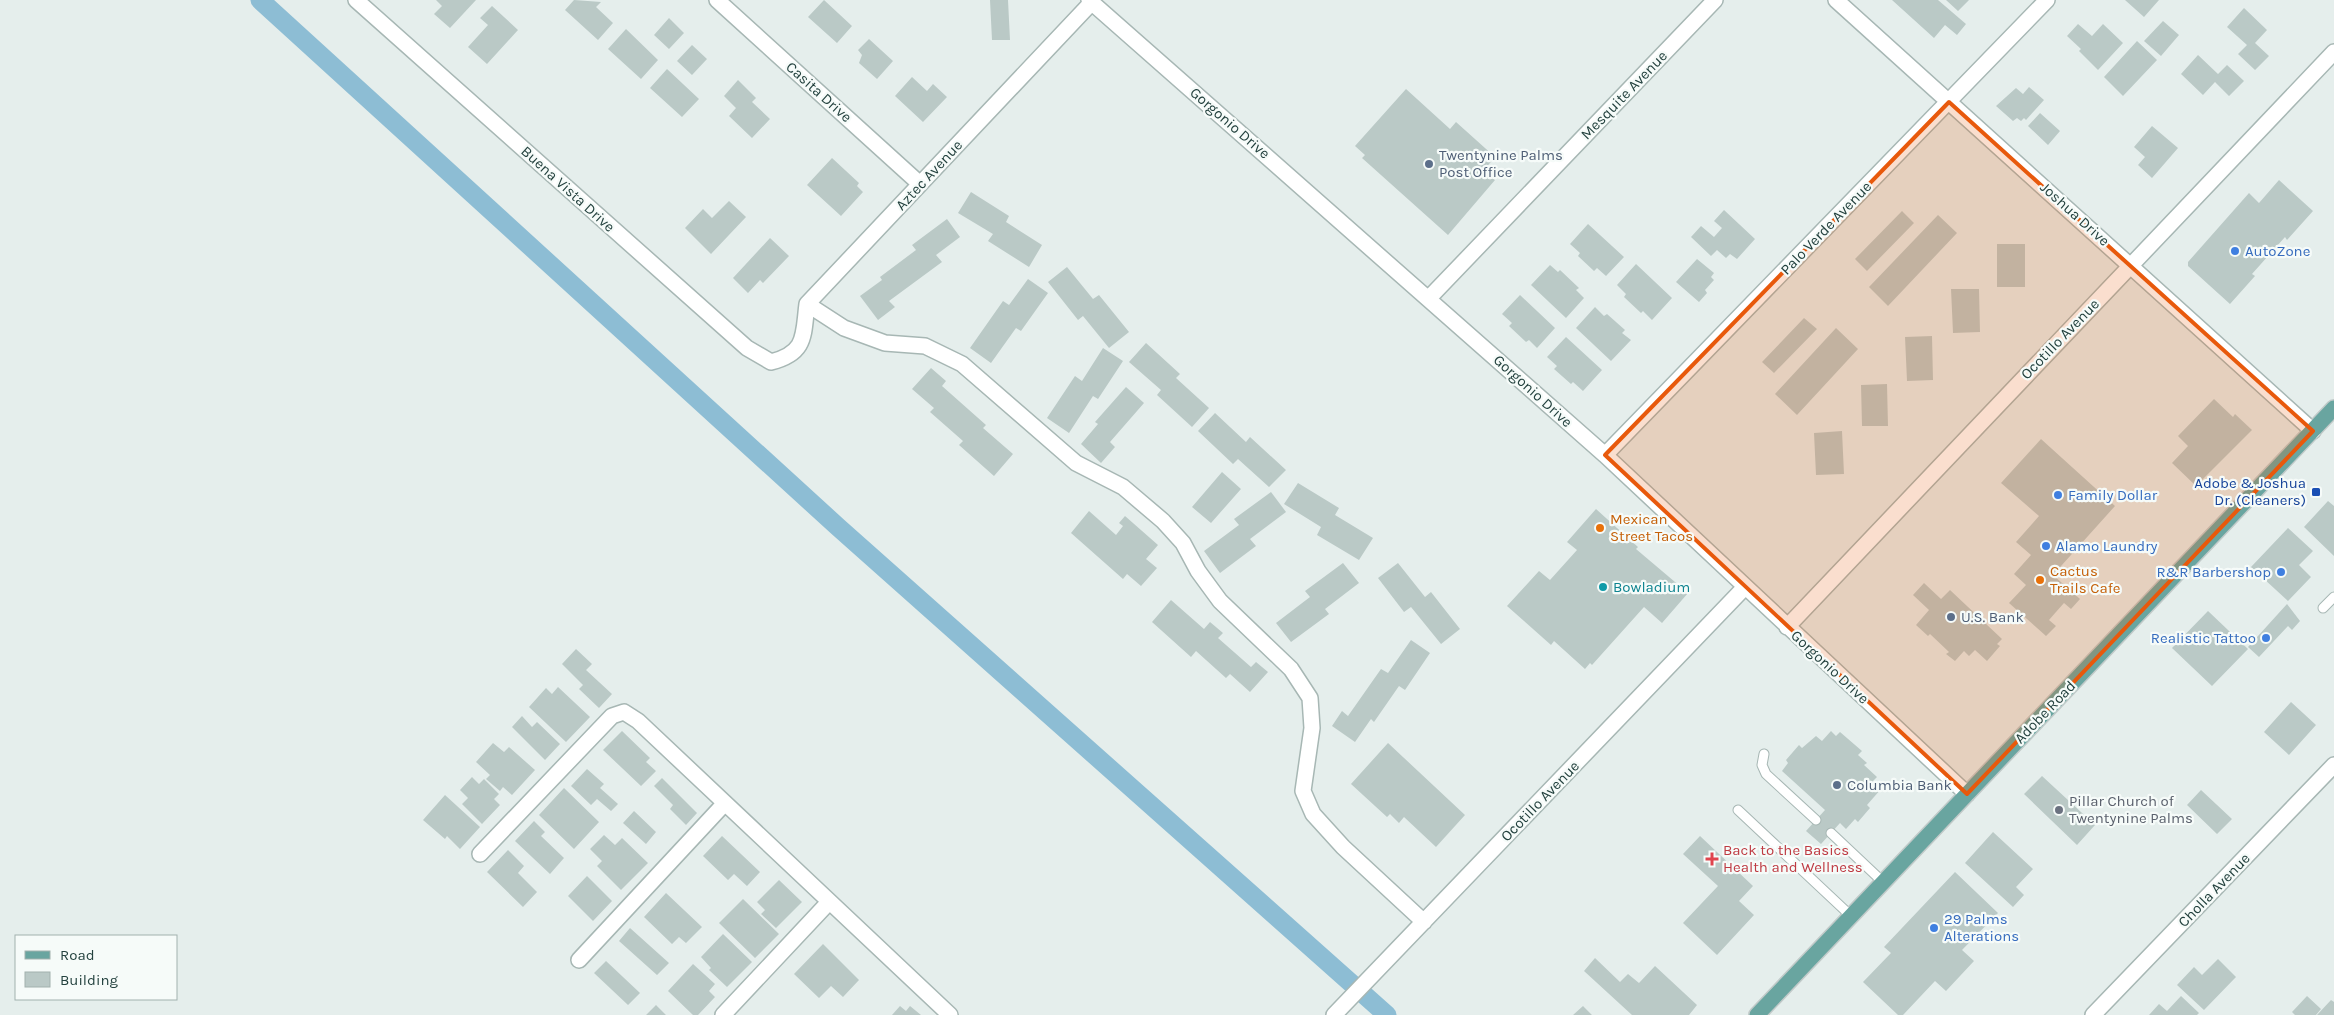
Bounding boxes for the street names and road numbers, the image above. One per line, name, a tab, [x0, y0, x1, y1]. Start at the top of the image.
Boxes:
street label: Mesquite Avenue	[1577, 47, 1671, 143]
street label: Casita Drive	[782, 58, 856, 126]
street label: Gorgonio Drive	[1186, 83, 1274, 163]
street label: Aztec Avenue	[892, 136, 966, 214]
street label: Buena Vista Drive	[517, 142, 619, 236]
street label: Palo Verde Avenue	[1777, 177, 1875, 279]
street label: Joshua Drive	[2037, 178, 2113, 250]
street label: Ocotillo Avenue	[2017, 295, 2103, 383]
street label: Gorgonio Drive	[1490, 351, 1576, 431]
street label: Gorgonio Drive	[1787, 626, 1873, 708]
street label: Adobe Road	[2011, 677, 2079, 747]
street label: Ocotillo Avenue	[1497, 757, 1583, 845]
street label: Cholla Avenue	[2174, 849, 2254, 931]

